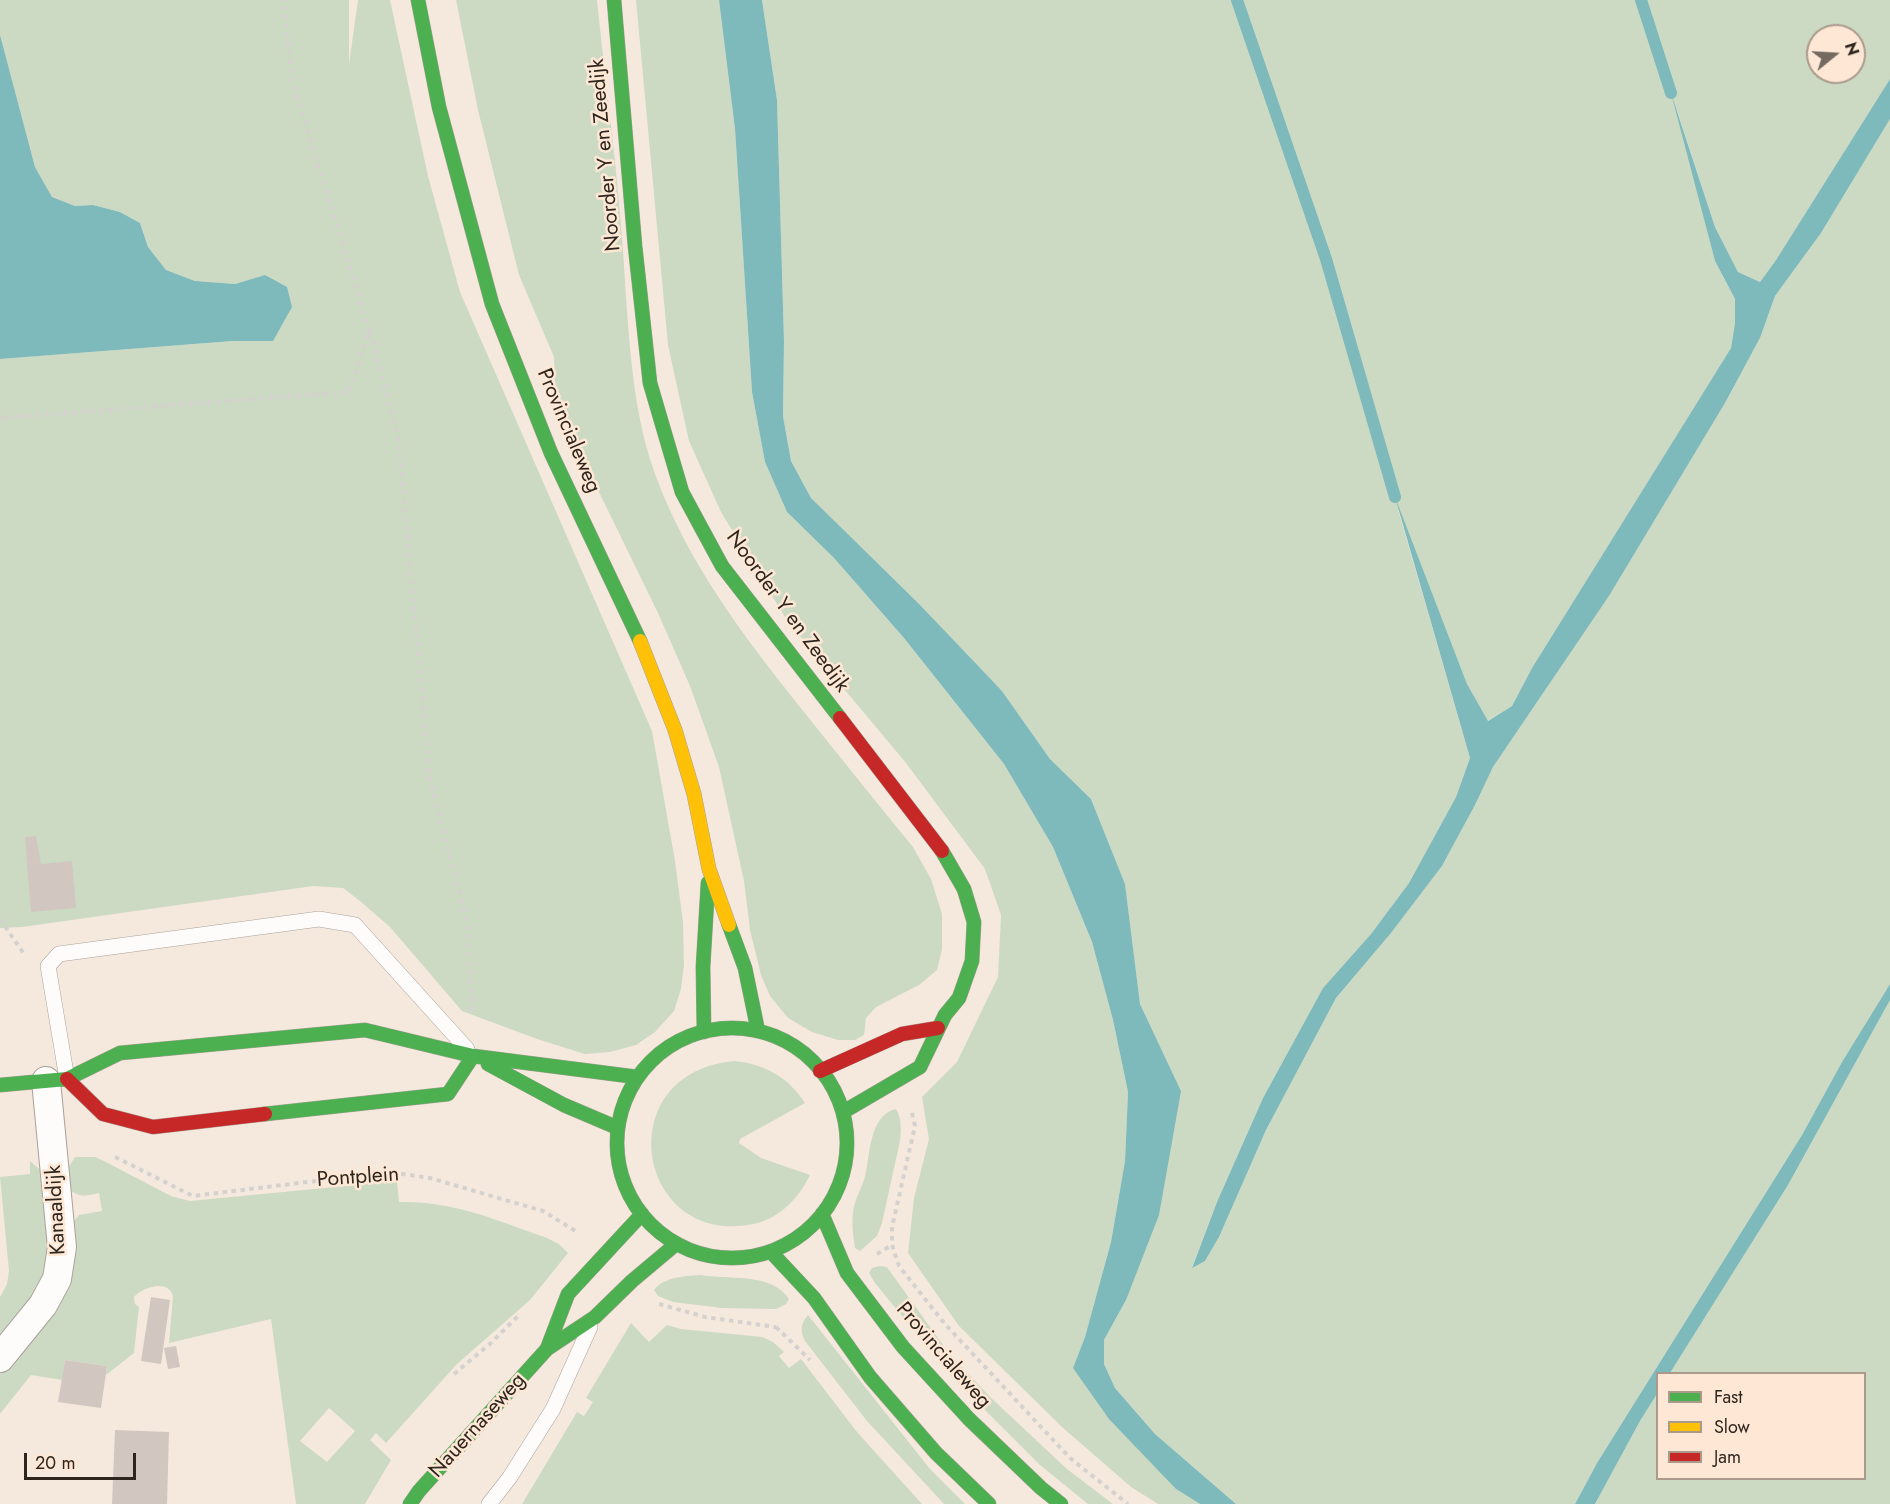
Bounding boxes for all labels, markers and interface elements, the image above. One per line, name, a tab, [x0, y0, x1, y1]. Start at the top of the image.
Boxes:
north arrow	[1806, 24, 1866, 84]
text: N	[1839, 39, 1865, 59]
street label: Noorder Y en Zeedijk	[585, 58, 627, 252]
street label: Provincialeweg	[531, 365, 605, 497]
street label: Noorder Y en Zeedijk	[720, 526, 854, 698]
street label: Pontplein	[316, 1163, 400, 1193]
street label: Kanaaldijk	[42, 1164, 72, 1256]
street label: Provincialeweg	[890, 1298, 996, 1414]
street label: Nauernaseweg	[424, 1368, 532, 1484]
legend	[1656, 1372, 1866, 1480]
text: Fast	[1714, 1384, 1743, 1410]
text: Slow	[1714, 1414, 1750, 1440]
scale bar	[27, 1441, 140, 1479]
text: Jam	[1714, 1444, 1741, 1470]
text: 20 m	[35, 1450, 75, 1476]

